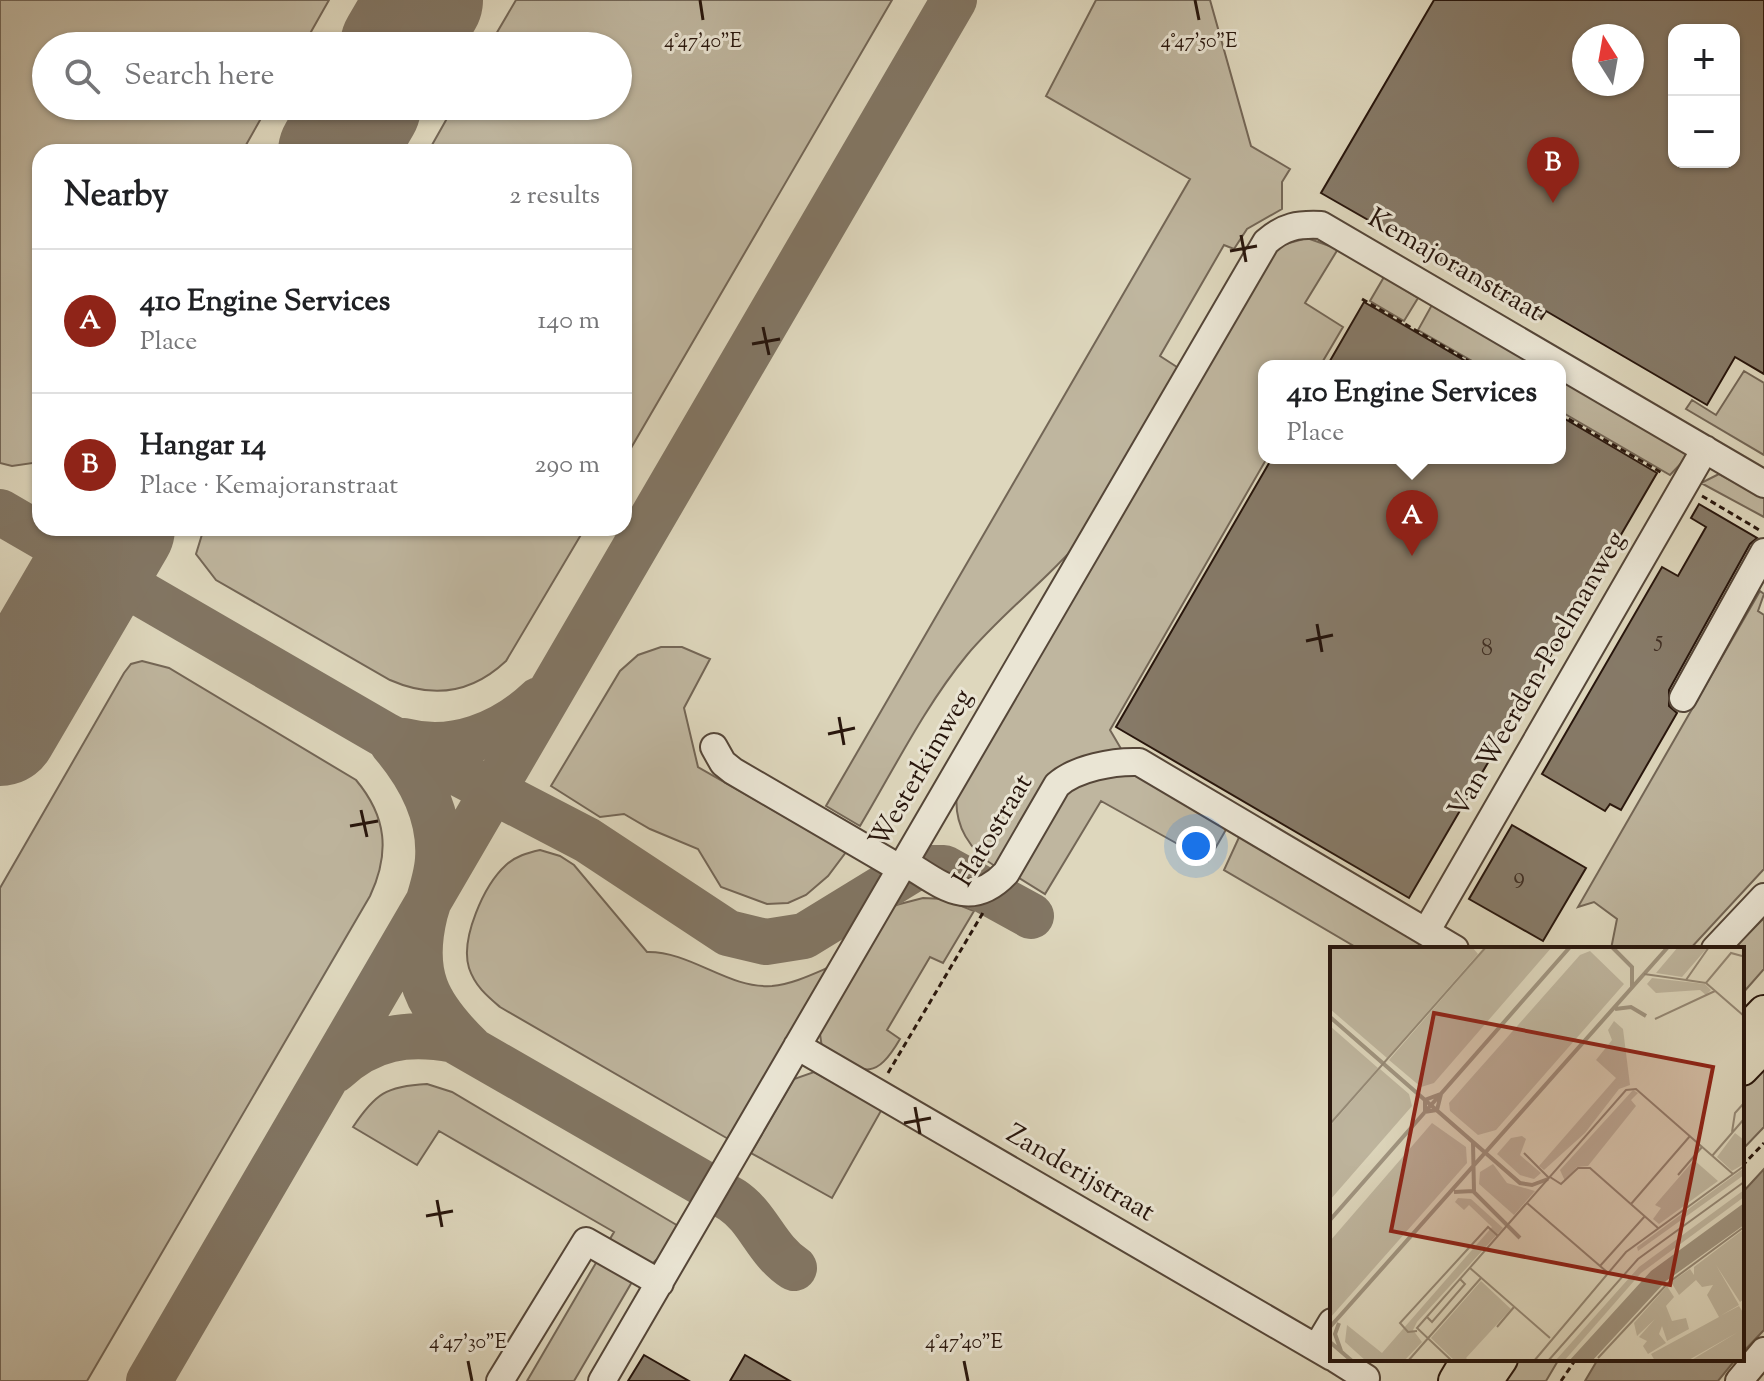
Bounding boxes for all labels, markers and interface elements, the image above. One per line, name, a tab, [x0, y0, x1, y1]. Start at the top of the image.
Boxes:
north arrow	[1572, 24, 1644, 96]
map controls	[1668, 24, 1740, 168]
button: +	[1668, 24, 1740, 96]
text: 4°47'40"E	[664, 28, 742, 57]
text: 4°47'50"E	[1161, 28, 1237, 57]
search box	[32, 32, 632, 120]
icon: search	[60, 54, 104, 98]
text: Search here	[124, 55, 274, 98]
button: −	[1668, 96, 1740, 168]
pin: B	[1527, 137, 1579, 203]
text: Nearby	[64, 172, 169, 221]
text: 2 results	[509, 178, 600, 215]
street label: Kemajoranstraat	[1360, 199, 1551, 333]
text: 410 Engine Services	[140, 281, 390, 324]
text: A	[79, 303, 101, 340]
text: 140 m	[537, 303, 600, 340]
text: Place	[140, 324, 197, 361]
popup	[1258, 360, 1566, 464]
text: 410 Engine Services	[1287, 372, 1537, 415]
text: Place	[1287, 415, 1344, 452]
text: Hangar 14	[140, 425, 266, 468]
text: B	[82, 447, 98, 484]
text: 290 m	[534, 447, 600, 484]
text: Place · Kemajoranstraat	[140, 468, 398, 505]
pin: A	[1386, 490, 1438, 556]
street label: Van Weerden-Poelmanweg	[1439, 524, 1637, 826]
house number: 5	[1653, 623, 1663, 657]
house number: 8	[1481, 632, 1493, 666]
street label: Westerkimweg	[860, 682, 984, 856]
street label: Hatostraat	[944, 766, 1044, 895]
your location	[1176, 826, 1216, 866]
house number: 9	[1513, 860, 1525, 894]
inset map	[1330, 947, 1744, 1361]
street label: Zanderijstraat	[998, 1115, 1162, 1233]
text: 4°47'30"E	[429, 1329, 507, 1358]
text: 4°47'40"E	[925, 1329, 1003, 1358]

